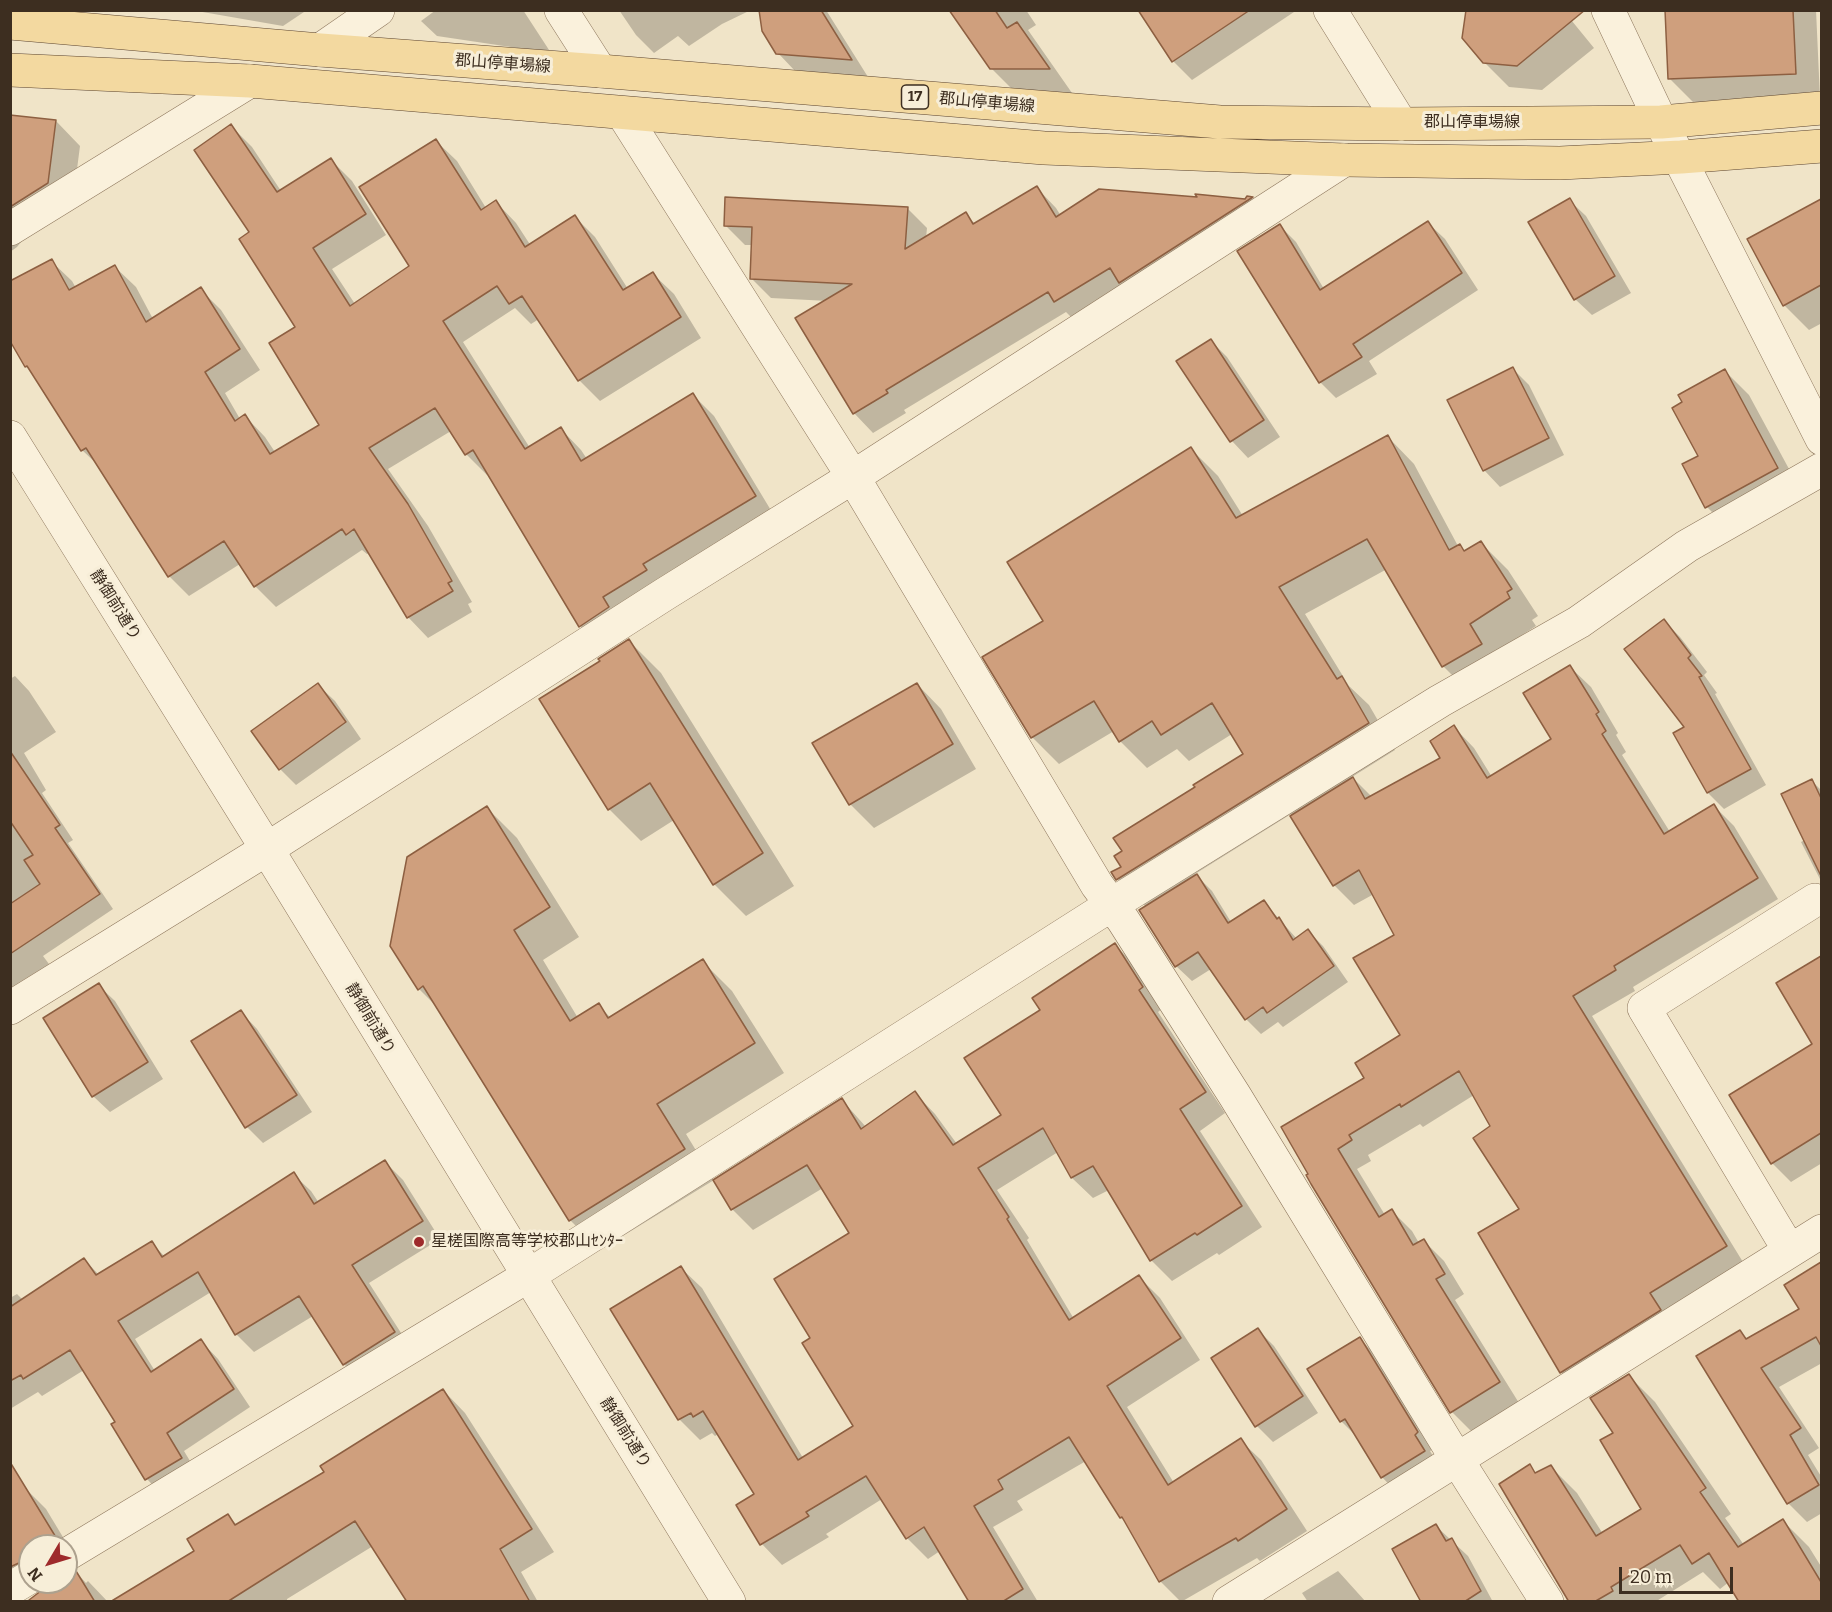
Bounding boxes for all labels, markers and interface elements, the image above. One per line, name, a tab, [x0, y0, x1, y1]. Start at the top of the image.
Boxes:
street label: 郡山停車場線	[454, 51, 552, 77]
road number: 17	[902, 85, 928, 109]
street label: 郡山停車場線	[938, 89, 1036, 117]
street label: 郡山停車場線	[1424, 113, 1520, 133]
street label: 静御前通り	[86, 566, 144, 644]
street label: 静御前通り	[341, 980, 399, 1058]
place label: 星槎国際高等学校郡山ｾﾝﾀｰ	[431, 1232, 623, 1252]
marker: 星槎国際高等学校郡山ｾﾝﾀｰ	[412, 1235, 426, 1249]
street label: 静御前通り	[596, 1394, 654, 1472]
north arrow	[18, 1534, 78, 1594]
scale bar	[1622, 1555, 1736, 1593]
text: N	[24, 1563, 46, 1585]
text: 20 m	[1630, 1566, 1672, 1588]

